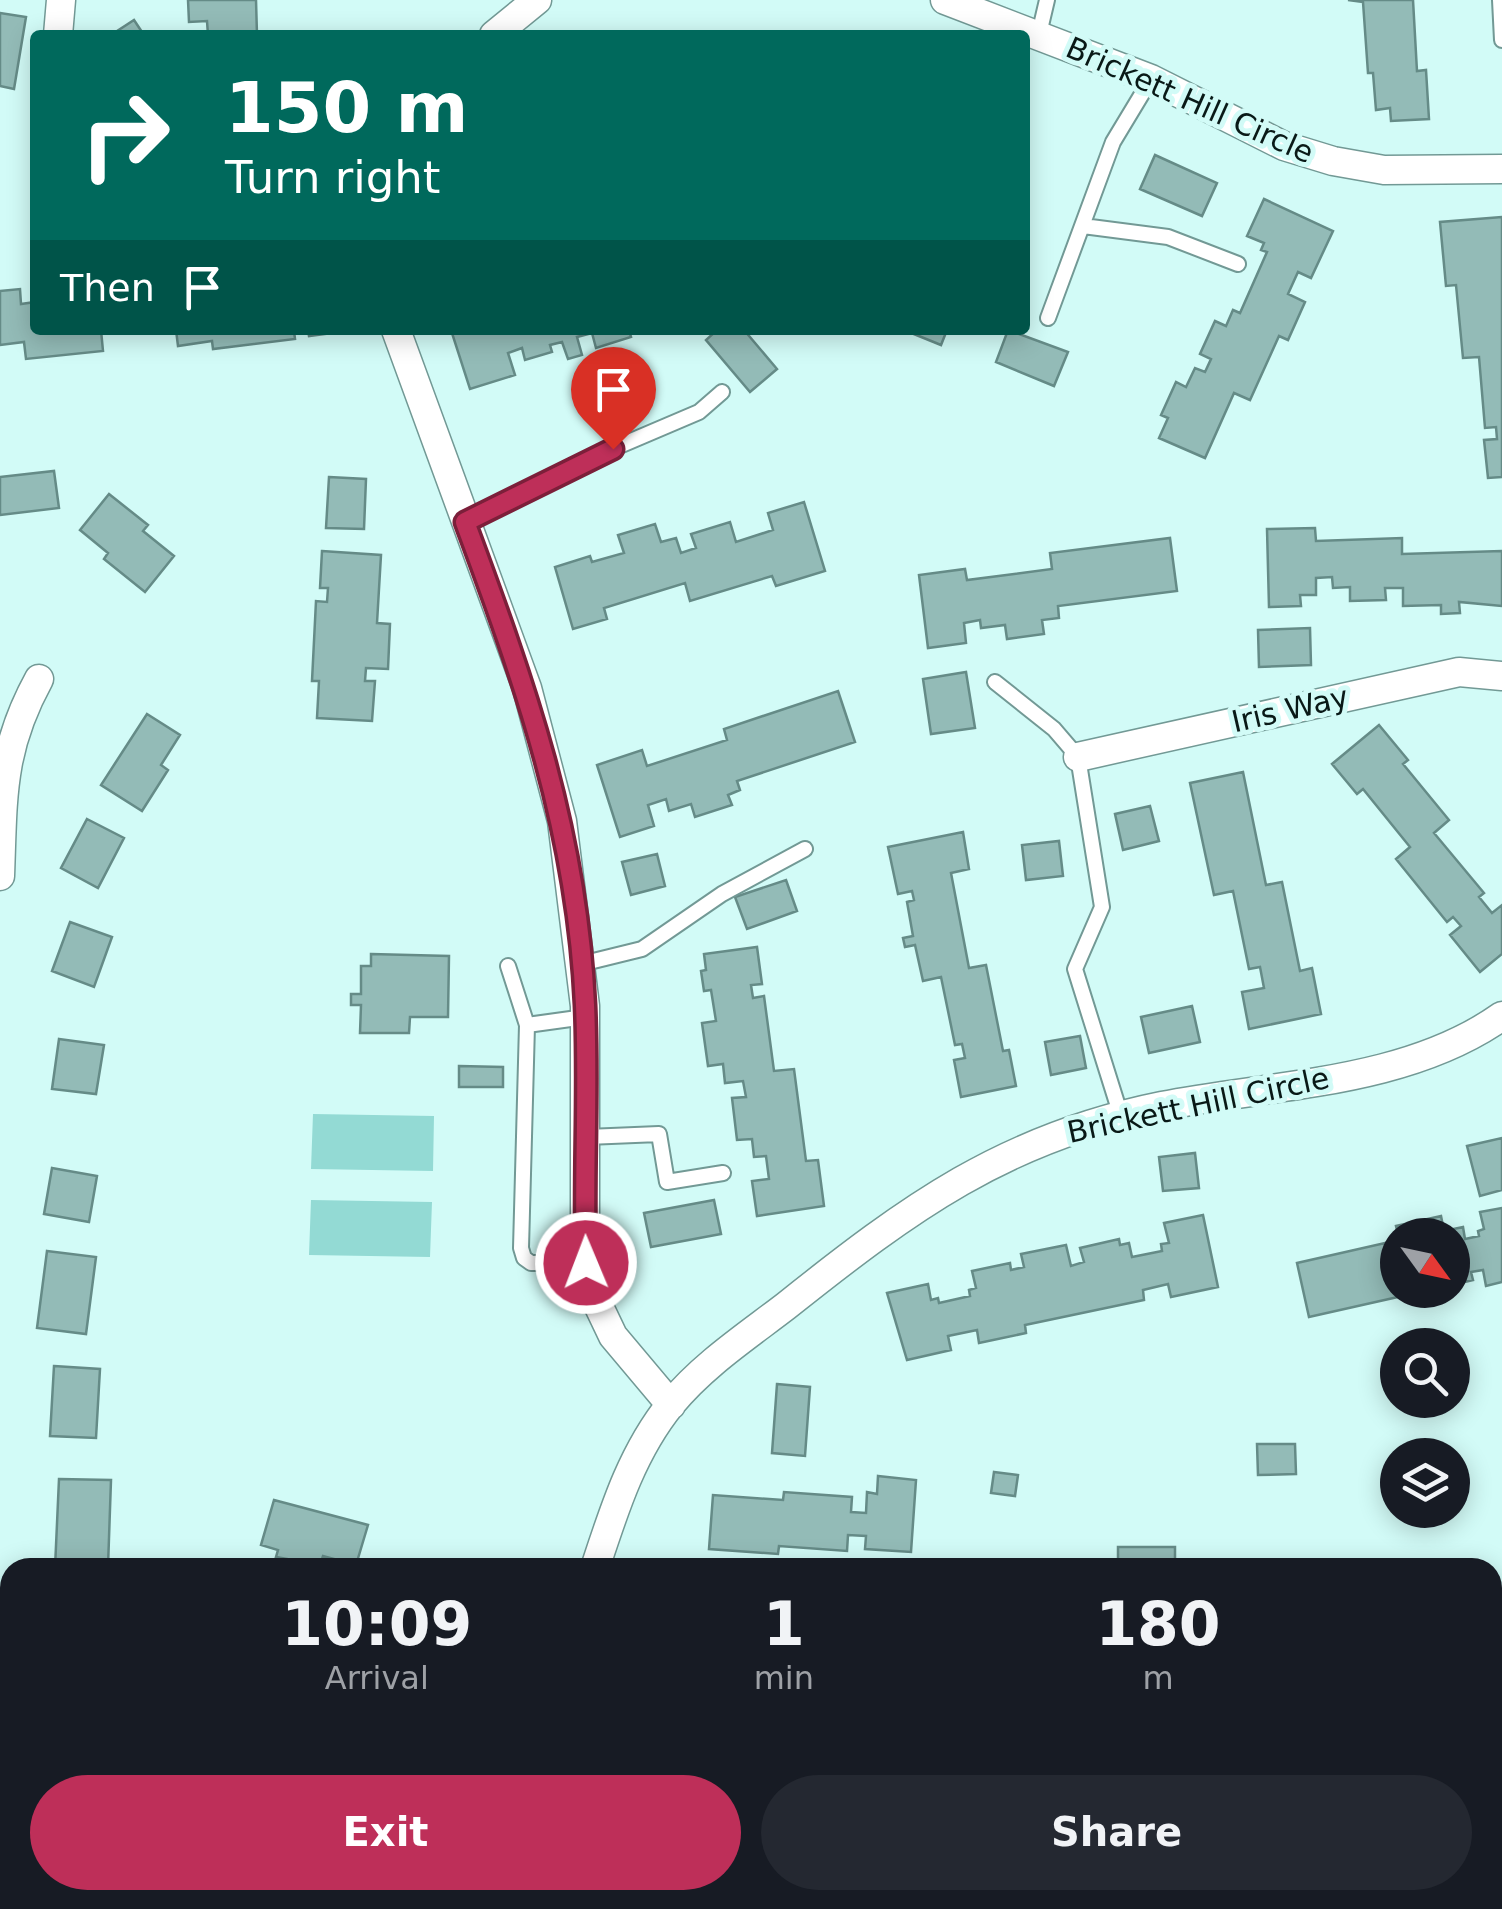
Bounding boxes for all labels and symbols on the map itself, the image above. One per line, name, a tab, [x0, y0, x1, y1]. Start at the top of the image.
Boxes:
street label: Brickett Hill Circle	[1061, 30, 1319, 170]
pin	[571, 347, 656, 450]
street label: Iris Way	[1228, 679, 1352, 739]
street label: Brickett Hill Circle	[1064, 1060, 1332, 1150]
position arrow	[534, 1211, 638, 1315]
north arrow	[1380, 1218, 1470, 1308]

